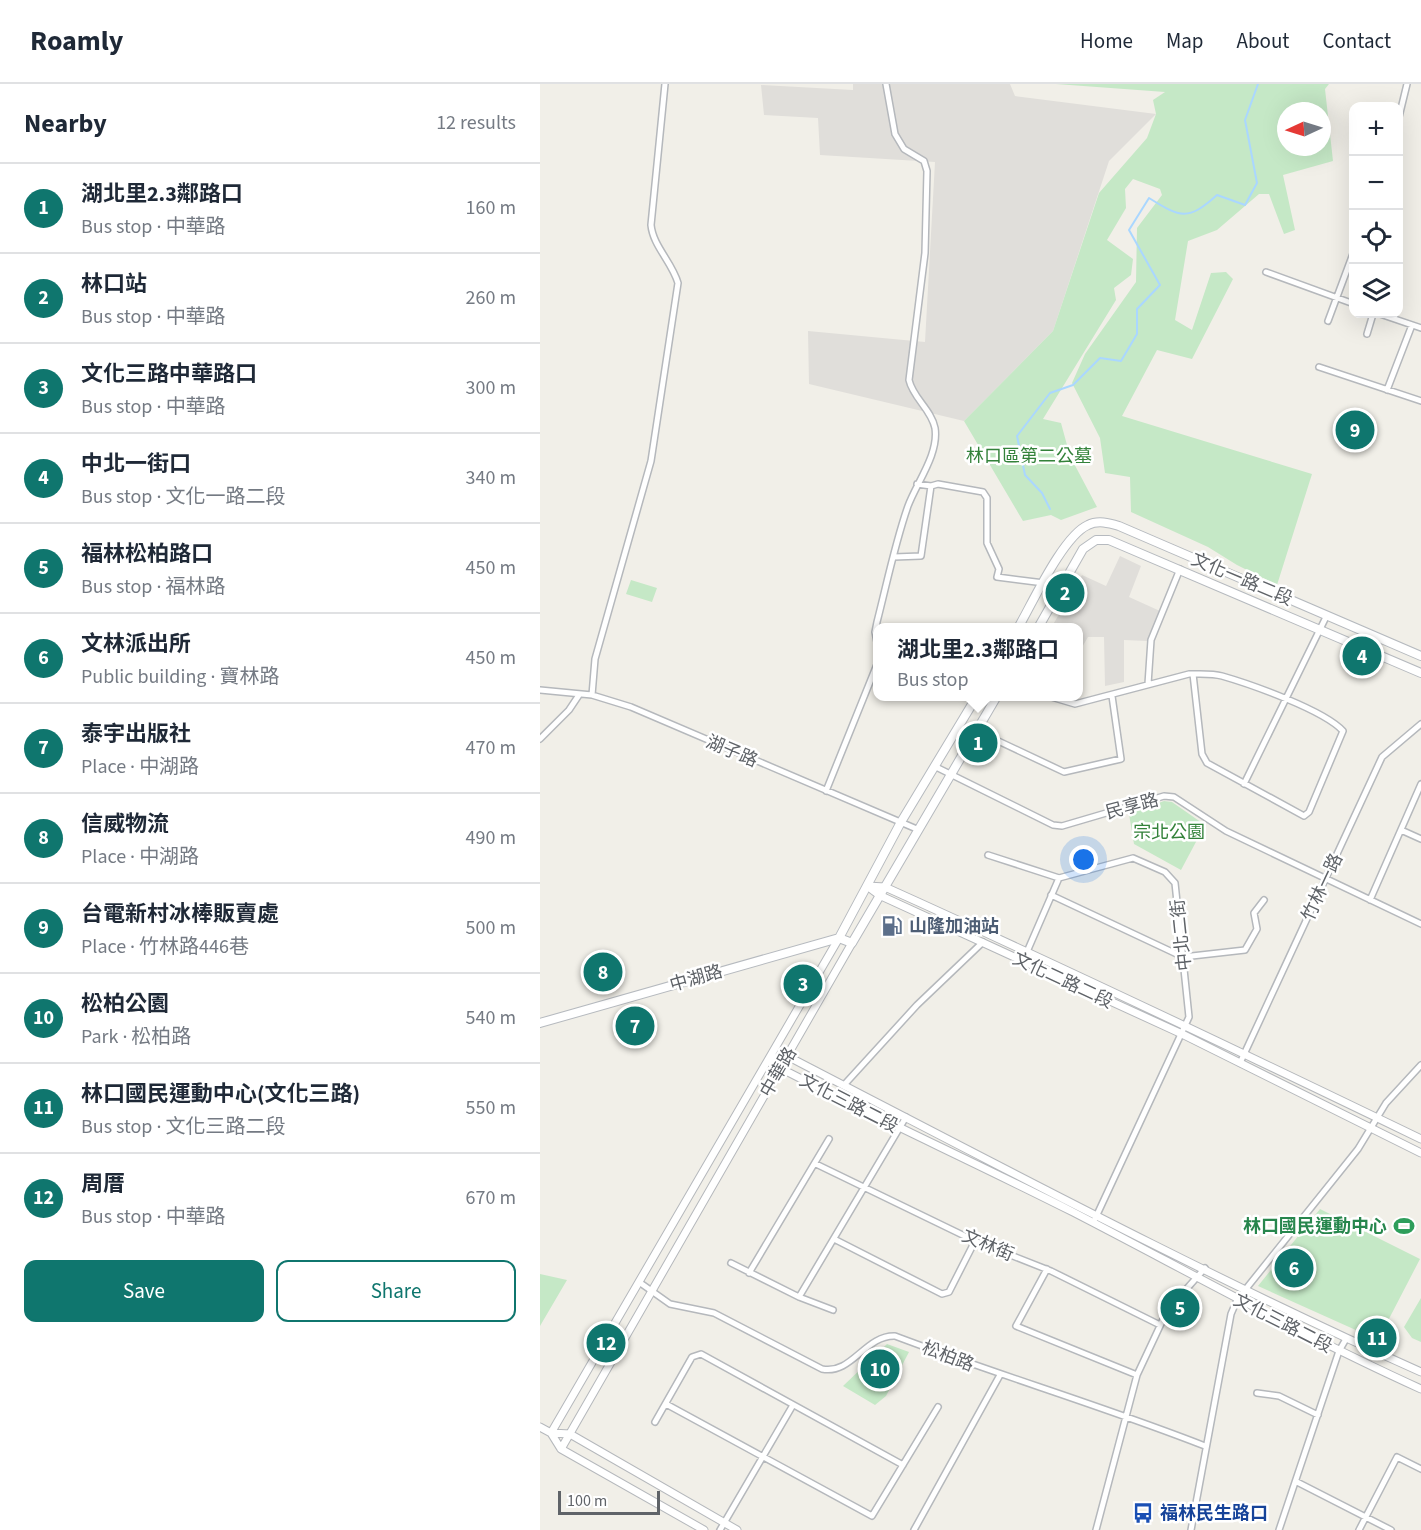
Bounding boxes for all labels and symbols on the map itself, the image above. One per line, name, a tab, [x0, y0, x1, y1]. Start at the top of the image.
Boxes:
north arrow	[1277, 102, 1331, 156]
pin: 9	[1336, 408, 1374, 452]
park label: 林口區第二公墓	[966, 444, 1092, 469]
street label: 文化一路二段	[1187, 547, 1296, 612]
pin: 2	[1046, 570, 1084, 616]
pin: 4	[1342, 634, 1382, 678]
pin: 1	[958, 720, 998, 766]
street label: 湖子路	[702, 729, 762, 774]
street label: 民享路	[1103, 787, 1161, 826]
park label: 宗北公園	[1133, 820, 1205, 845]
your location	[1069, 845, 1098, 874]
street label: 竹林一路	[1296, 849, 1349, 925]
street label: 中北二街	[1165, 898, 1198, 972]
fuel station icon: 山隆加油站	[880, 914, 904, 938]
place label: 山隆加油站	[909, 914, 999, 939]
street label: 文化二路二段	[1009, 946, 1117, 1015]
pin: 8	[584, 950, 622, 994]
street label: 中湖路	[667, 959, 726, 998]
pin: 3	[784, 962, 822, 1006]
pin: 7	[616, 1004, 655, 1048]
street label: 中華路	[754, 1043, 803, 1102]
street label: 文化三路二段	[795, 1068, 903, 1139]
place label: 林口國民運動中心	[1243, 1214, 1387, 1239]
sports icon: 林口國民運動中心	[1392, 1214, 1416, 1238]
street label: 文林街	[958, 1223, 1018, 1268]
pin: 6	[1274, 1246, 1314, 1290]
pin: 5	[1160, 1286, 1200, 1330]
street label: 文化三路二段	[1229, 1288, 1337, 1359]
pin: 11	[1358, 1316, 1396, 1360]
pin: 12	[586, 1320, 626, 1366]
street label: 松柏路	[918, 1335, 978, 1378]
pin: 10	[860, 1346, 900, 1392]
scale bar	[558, 1488, 660, 1516]
bus stop icon: 福林民生路口	[1131, 1501, 1155, 1525]
place label: 福林民生路口	[1160, 1501, 1268, 1526]

